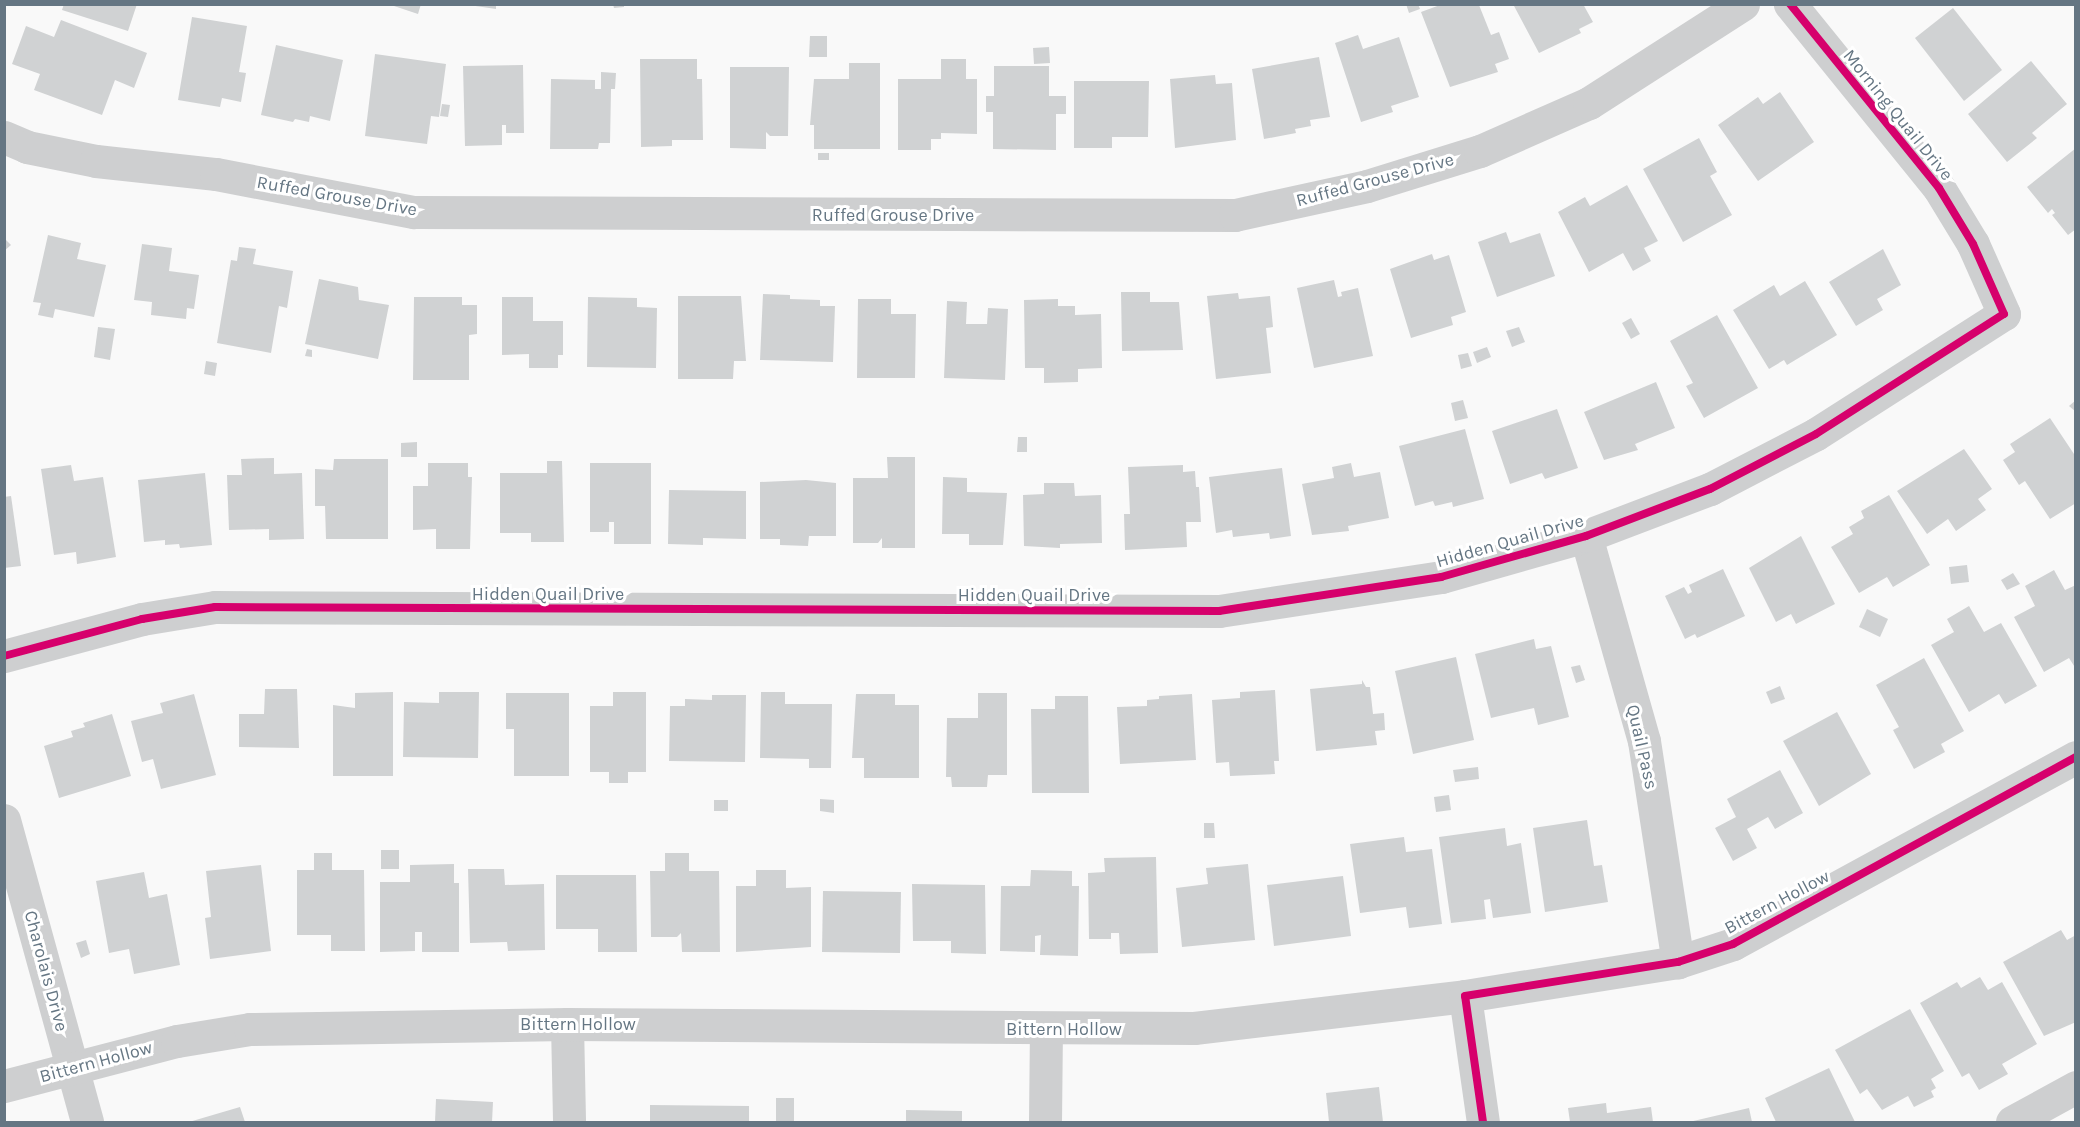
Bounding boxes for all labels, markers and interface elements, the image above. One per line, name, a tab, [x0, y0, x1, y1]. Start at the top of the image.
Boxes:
street label: Morning Quail Drive	[1839, 45, 1957, 185]
street label: Ruffed Grouse Drive	[1294, 149, 1456, 211]
street label: Ruffed Grouse Drive	[255, 171, 419, 221]
street label: Ruffed Grouse Drive	[812, 204, 974, 226]
street label: Hidden Quail Drive	[1434, 510, 1586, 572]
street label: Hidden Quail Drive	[472, 583, 624, 605]
street label: Hidden Quail Drive	[958, 584, 1110, 606]
street label: Quail Pass	[1622, 703, 1662, 791]
street label: Bittern Hollow	[1721, 865, 1833, 939]
street label: Charolais Drive	[19, 908, 73, 1034]
street label: Bittern Hollow	[520, 1013, 636, 1035]
street label: Bittern Hollow	[1006, 1018, 1122, 1040]
street label: Bittern Hollow	[37, 1037, 155, 1087]

